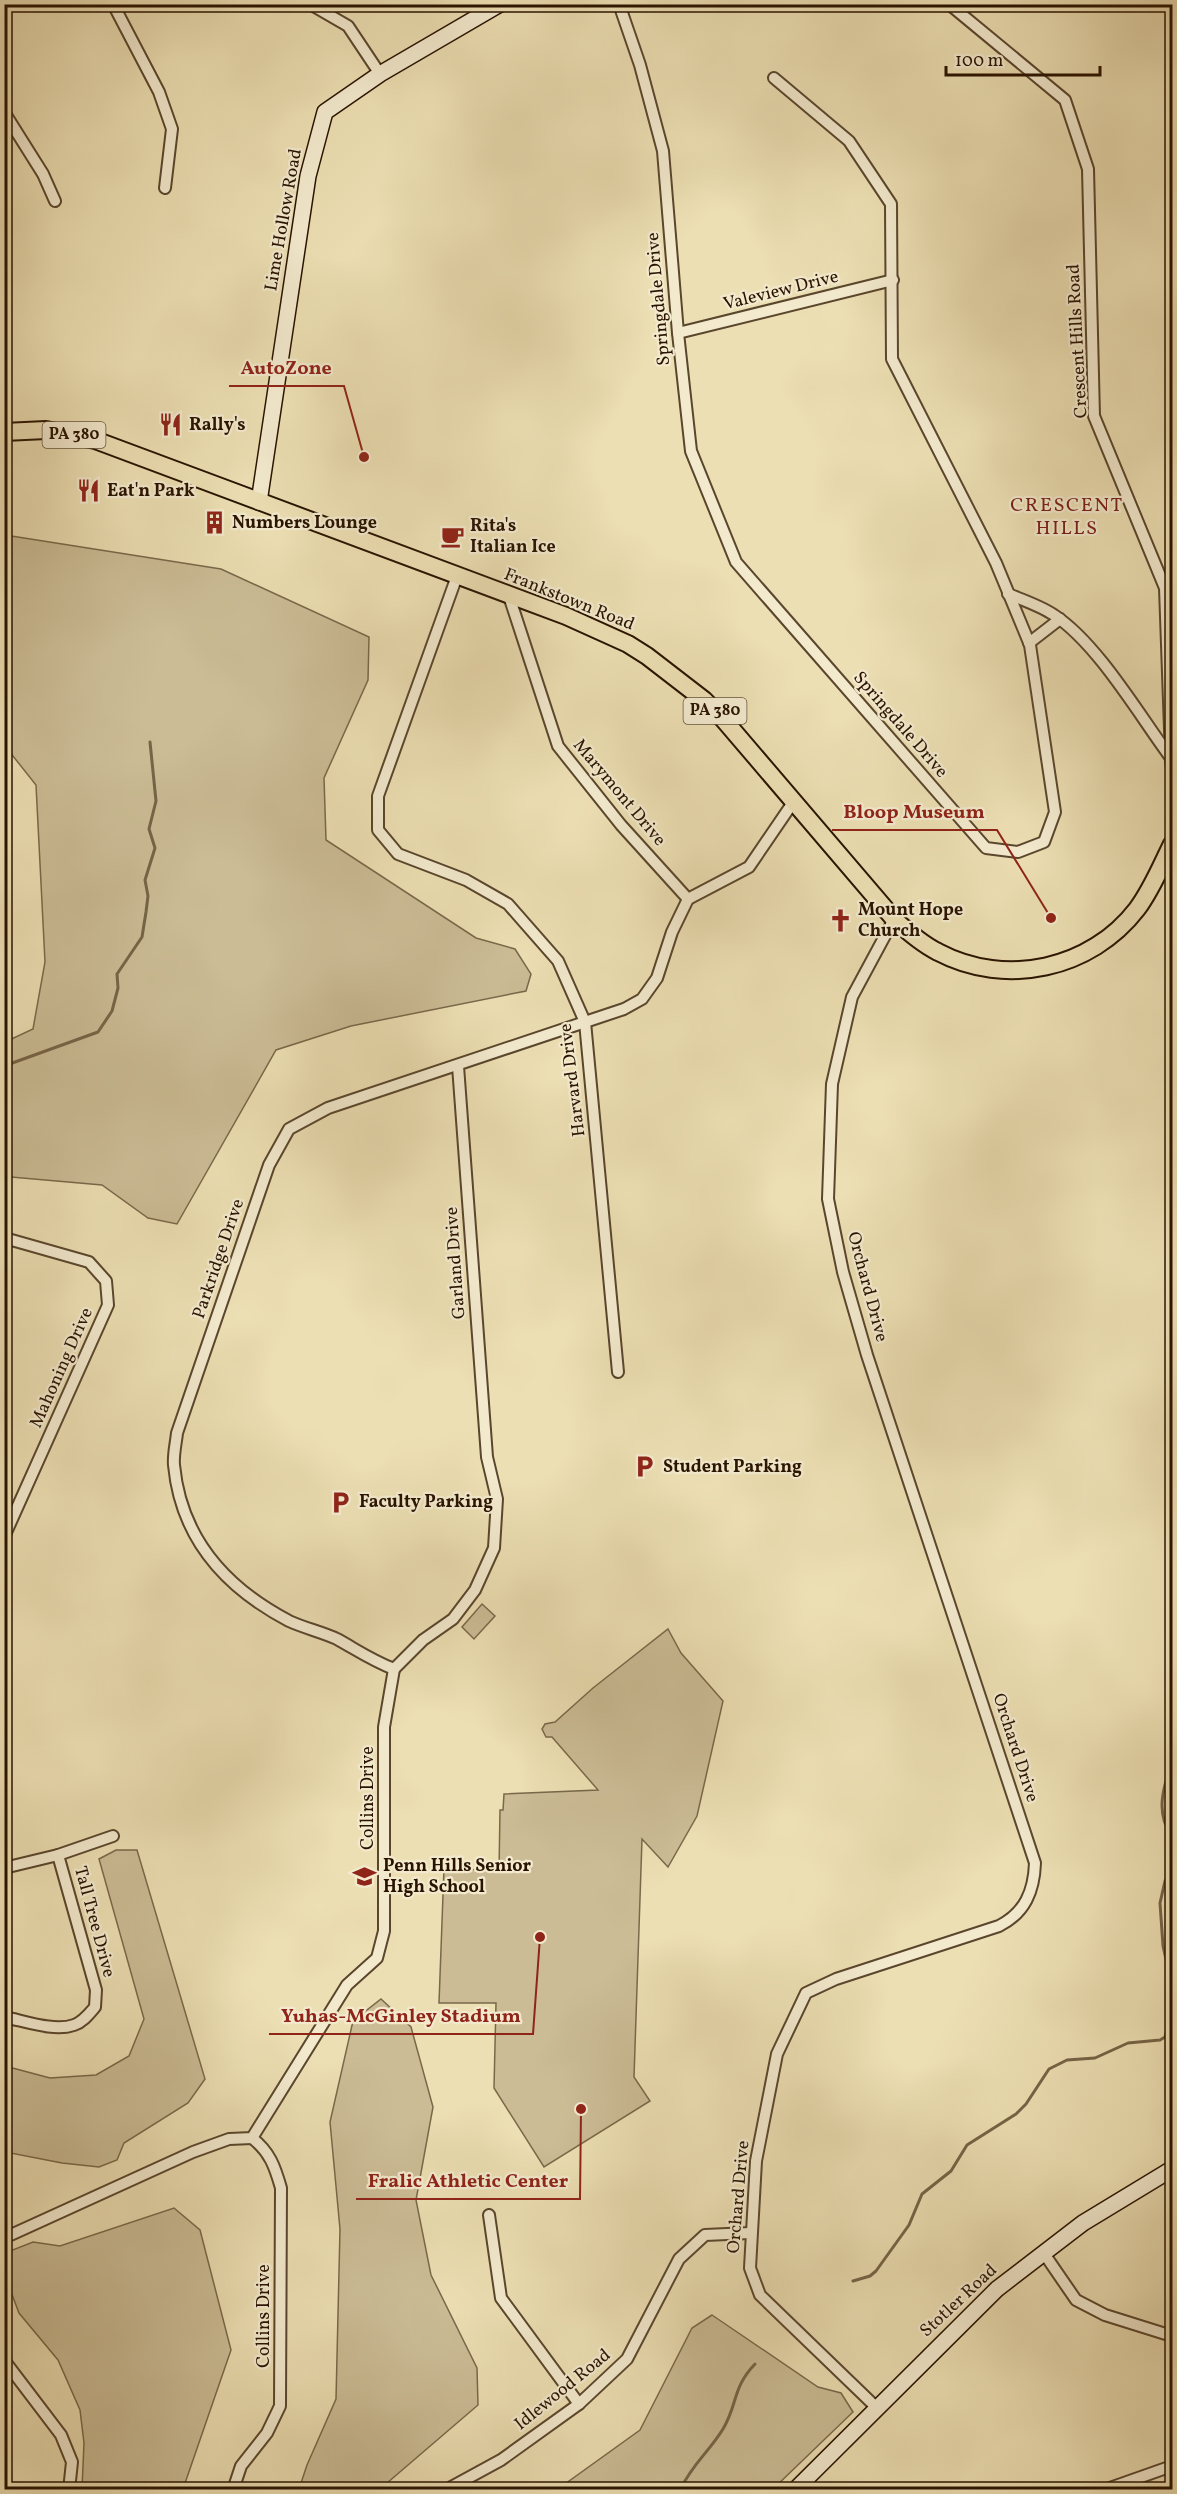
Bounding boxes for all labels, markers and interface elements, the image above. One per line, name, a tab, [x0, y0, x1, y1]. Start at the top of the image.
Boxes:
scale bar	[946, 39, 1100, 77]
text: 100 m	[955, 49, 1004, 74]
street label: Lime Hollow Road	[259, 147, 309, 293]
street label: Springdale Drive	[641, 231, 677, 367]
street label: Crescent Hills Road	[1061, 263, 1095, 419]
street label: Valeview Drive	[721, 265, 841, 317]
callout: AutoZone	[229, 348, 344, 386]
text: AutoZone	[240, 355, 332, 383]
restaurant icon: Rally's	[158, 412, 184, 438]
place label: Rally's	[189, 413, 246, 438]
road number: PA 380	[42, 422, 106, 448]
restaurant icon: Eat'n Park	[76, 478, 102, 504]
place label: Eat'n Park	[107, 479, 195, 504]
district label: CRESCENT HILLS	[1010, 492, 1124, 543]
building icon: Numbers Lounge	[201, 510, 227, 536]
place label: Numbers Lounge	[232, 511, 377, 536]
place label: Rita's Italian Ice	[470, 514, 556, 560]
cafe icon: Rita's Italian Ice	[439, 523, 465, 549]
street label: Frankstown Road	[500, 562, 638, 638]
street label: Springdale Drive	[847, 666, 953, 784]
road number: PA 380	[684, 698, 746, 724]
street label: Marymont Drive	[567, 734, 671, 852]
callout: Bloop Museum	[832, 792, 997, 830]
text: Bloop Museum	[843, 799, 985, 827]
place label: Mount Hope Church	[858, 898, 963, 944]
church icon: Mount Hope Church	[827, 907, 853, 933]
street label: Harvard Drive	[554, 1022, 592, 1138]
street label: Parkridge Drive	[187, 1196, 251, 1322]
street label: Garland Drive	[440, 1206, 472, 1320]
street label: Orchard Drive	[840, 1229, 894, 1345]
street label: Mahoning Drive	[24, 1304, 100, 1432]
parking icon: Student Parking	[632, 1454, 658, 1480]
place label: Student Parking	[663, 1455, 802, 1480]
parking icon: Faculty Parking	[328, 1489, 354, 1515]
place label: Faculty Parking	[359, 1490, 493, 1515]
street label: Orchard Drive	[986, 1690, 1044, 1806]
street label: Collins Drive	[356, 1746, 381, 1850]
place label: Penn Hills Senior High School	[383, 1854, 532, 1900]
school or university icon: Penn Hills Senior High School	[352, 1863, 378, 1889]
street label: Tall Tree Drive	[67, 1864, 121, 1980]
callout: Yuhas-McGinley Stadium	[269, 1996, 533, 2034]
text: Yuhas-McGinley Stadium	[281, 2003, 521, 2031]
street label: Orchard Drive	[722, 2140, 756, 2254]
callout: Fralic Athletic Center	[356, 2161, 580, 2199]
text: Fralic Athletic Center	[368, 2168, 569, 2196]
street label: Stotler Road	[915, 2259, 1003, 2343]
street label: Collins Drive	[252, 2264, 277, 2368]
street label: Idlewood Road	[509, 2343, 617, 2437]

